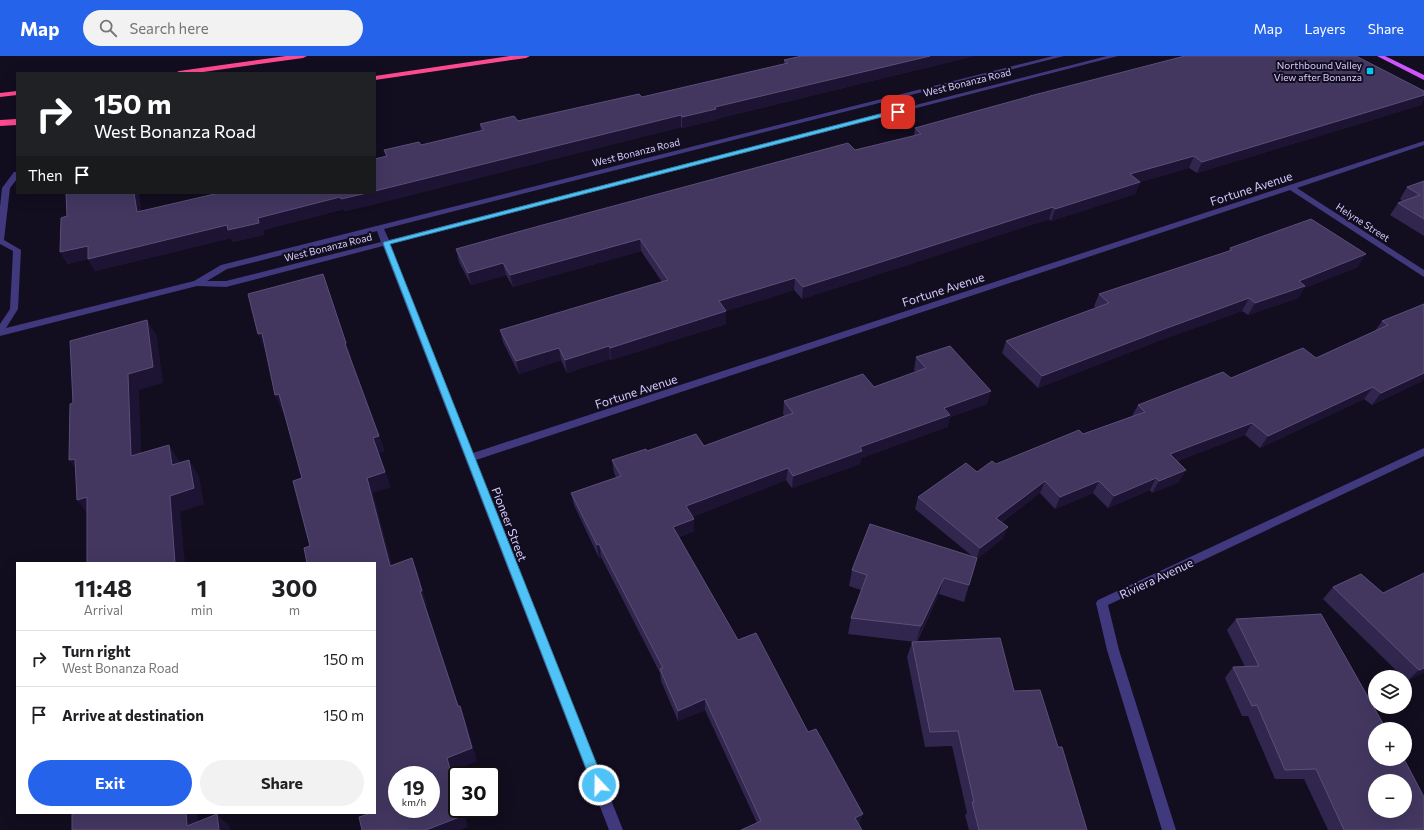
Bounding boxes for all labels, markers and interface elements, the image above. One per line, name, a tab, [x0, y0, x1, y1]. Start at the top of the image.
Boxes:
search box	[83, 10, 363, 46]
text: Map	[20, 17, 59, 40]
icon: search	[97, 17, 119, 39]
text: Search here	[129, 19, 209, 37]
text: Map	[1254, 20, 1282, 37]
text: Layers	[1304, 20, 1346, 37]
text: Share	[1368, 20, 1404, 37]
place label: Northbound Valley View after Bonanza	[1274, 59, 1362, 83]
street label: West Bonanza Road	[922, 65, 1012, 99]
marker: Northbound Valley View after Bonanza	[1365, 66, 1375, 76]
text: 150 m	[94, 86, 171, 120]
icon: right	[28, 88, 80, 140]
pin	[881, 95, 915, 129]
icon: arrive	[887, 101, 909, 123]
text: West Bonanza Road	[94, 120, 256, 142]
street label: West Bonanza Road	[591, 135, 681, 169]
icon: arrive	[71, 164, 93, 186]
text: Then	[28, 166, 63, 184]
street label: Fortune Avenue	[1208, 168, 1294, 208]
street label: Helyne Street	[1334, 200, 1392, 244]
street label: West Bonanza Road	[283, 230, 373, 264]
street label: Fortune Avenue	[900, 269, 986, 309]
street label: Fortune Avenue	[593, 371, 679, 411]
street label: Pioneer Street	[489, 485, 531, 563]
street label: Riviera Avenue	[1117, 555, 1195, 601]
text: 11:48	[75, 573, 132, 602]
text: 1	[196, 573, 207, 602]
text: 300	[272, 573, 317, 602]
text: Arrival	[84, 602, 123, 618]
text: min	[191, 602, 213, 618]
text: m	[289, 602, 300, 618]
text: Turn right	[62, 642, 131, 660]
icon: right	[28, 648, 50, 670]
text: 150 m	[323, 650, 364, 668]
text: West Bonanza Road	[62, 660, 179, 676]
map controls	[1368, 670, 1412, 818]
button: layers	[1368, 670, 1412, 714]
icon: arrive	[28, 704, 50, 726]
text: Arrive at destination	[62, 706, 204, 724]
text: 150 m	[323, 706, 364, 724]
button: +	[1368, 722, 1412, 766]
button: Exit	[28, 760, 192, 806]
button: Share	[200, 760, 364, 806]
position arrow	[578, 764, 620, 806]
speed limit sign: 30	[448, 766, 500, 818]
button: −	[1368, 774, 1412, 818]
text: 19	[403, 775, 425, 799]
text: km/h	[402, 796, 426, 808]

